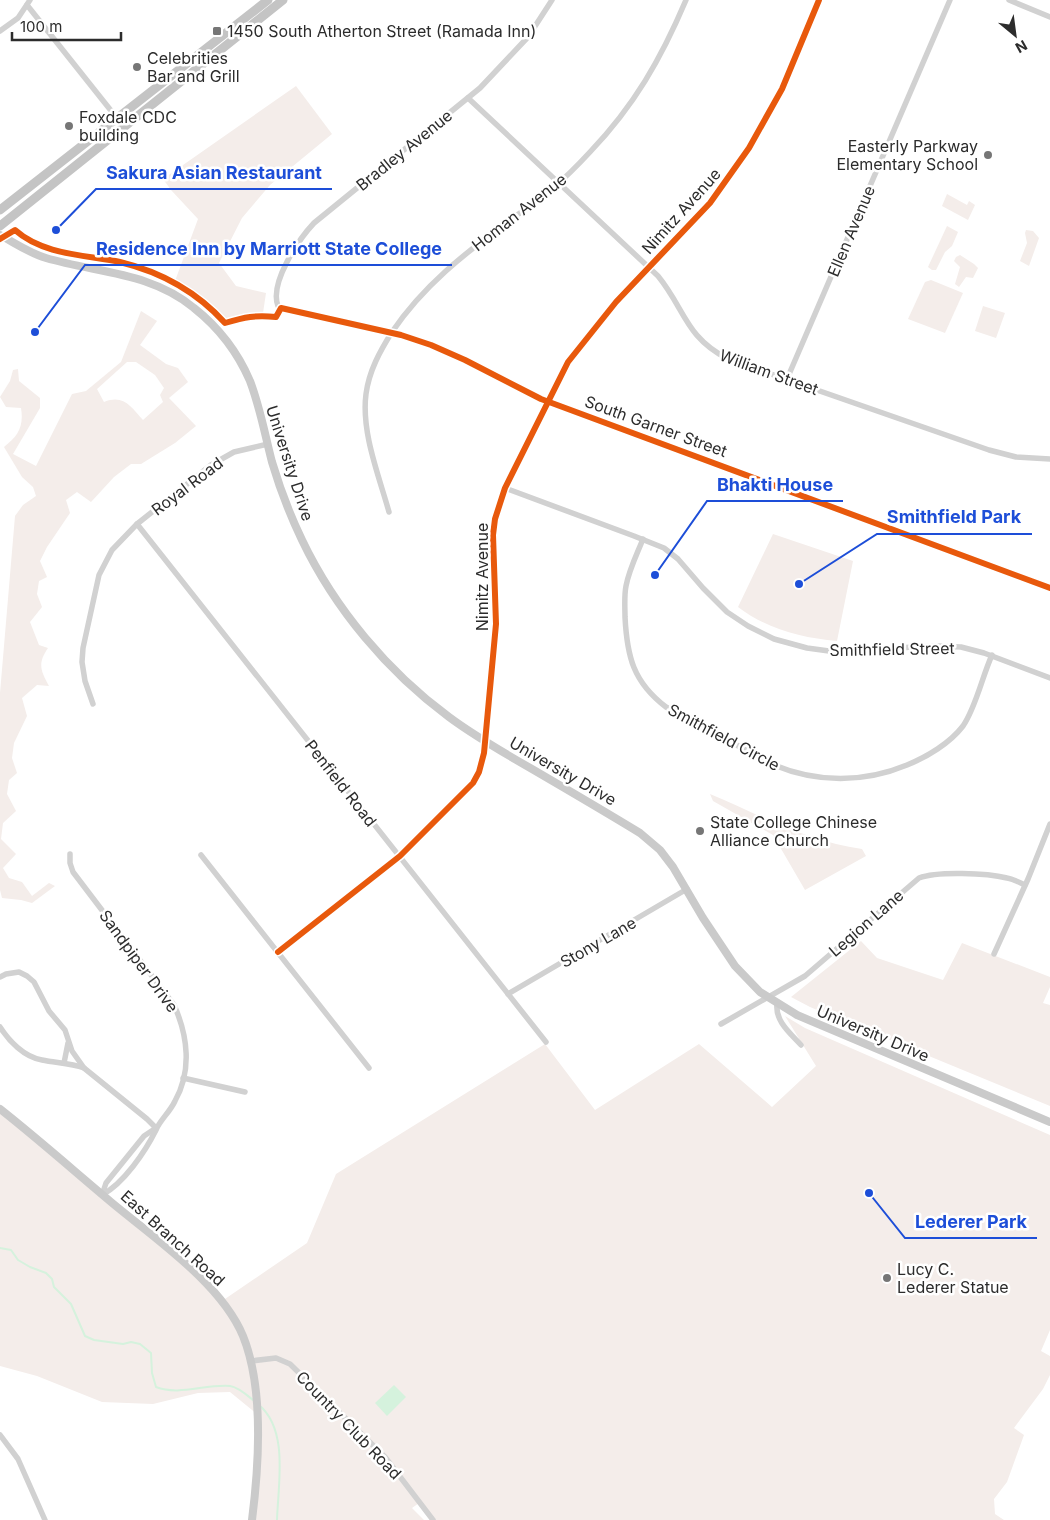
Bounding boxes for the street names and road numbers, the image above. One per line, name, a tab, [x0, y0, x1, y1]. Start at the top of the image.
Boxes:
street label: Bradley Avenue	[352, 105, 456, 195]
street label: Nimitz Avenue	[637, 164, 725, 258]
street label: Homan Avenue	[468, 169, 570, 255]
street label: Ellen Avenue	[823, 183, 879, 279]
street label: William Street	[717, 345, 821, 399]
street label: South Garner Street	[582, 391, 730, 461]
street label: University Drive	[262, 403, 318, 523]
street label: Royal Road	[147, 453, 227, 519]
street label: Nimitz Avenue	[472, 523, 492, 631]
street label: Smithfield Street	[829, 638, 955, 660]
street label: Smithfield Circle	[665, 699, 783, 775]
street label: University Drive	[506, 732, 620, 810]
street label: Penfield Road	[301, 736, 381, 830]
street label: Legion Lane	[825, 885, 907, 961]
street label: Sandpiper Drive	[95, 906, 183, 1016]
street label: Stony Lane	[556, 912, 640, 972]
street label: University Drive	[814, 1000, 932, 1066]
street label: East Branch Road	[117, 1186, 229, 1290]
street label: Country Club Road	[292, 1367, 406, 1483]

